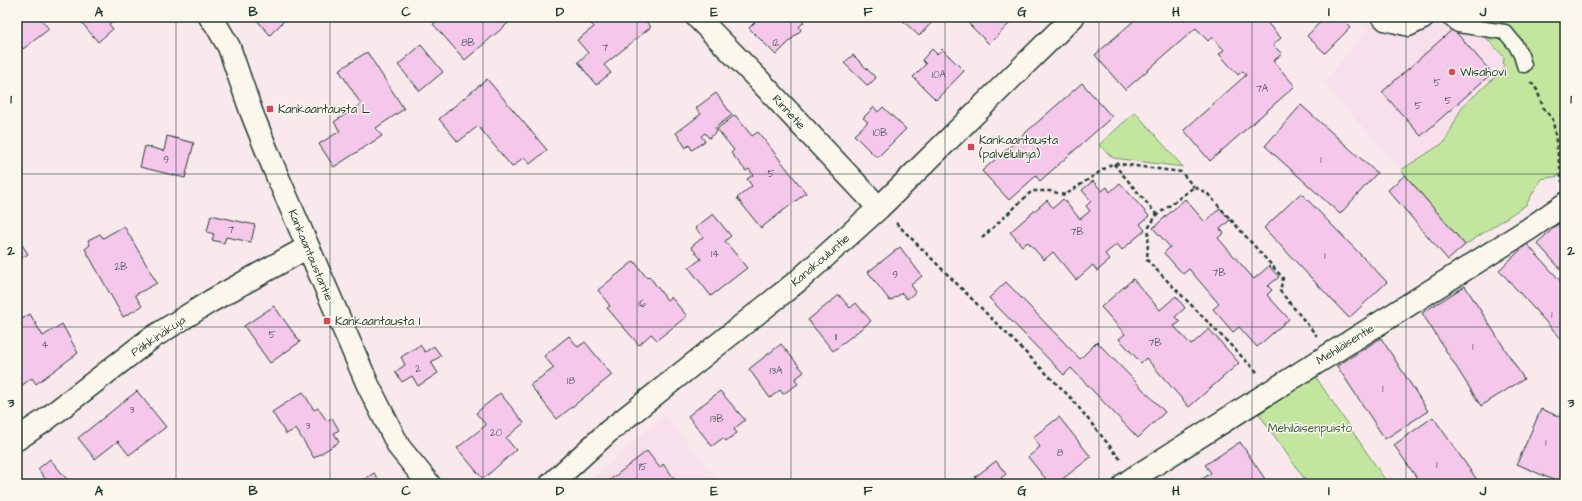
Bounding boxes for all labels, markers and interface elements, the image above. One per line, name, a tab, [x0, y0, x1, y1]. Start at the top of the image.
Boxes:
text: A	[95, 3, 104, 21]
text: B	[248, 3, 258, 21]
text: C	[401, 3, 411, 21]
text: D	[556, 3, 565, 21]
text: E	[710, 3, 718, 21]
text: F	[863, 3, 873, 21]
text: G	[1017, 3, 1027, 21]
text: H	[1172, 3, 1180, 21]
text: I	[1328, 3, 1330, 21]
text: J	[1479, 3, 1487, 21]
house number: 8B	[461, 36, 475, 50]
house number: 12	[772, 36, 780, 50]
house number: 7	[602, 41, 608, 55]
place label: Wisahovi	[1460, 64, 1506, 81]
marker: Wisahovi	[1447, 67, 1457, 77]
house number: 10A	[932, 68, 947, 82]
house number: 5	[1433, 76, 1441, 90]
house number: 7A	[1256, 82, 1269, 96]
text: 1	[10, 90, 12, 108]
text: 1	[1570, 90, 1572, 108]
street label: Rinnetie	[768, 91, 810, 134]
house number: 5	[1444, 94, 1452, 108]
house number: 5	[1414, 99, 1422, 113]
place label: Kankaantausta L	[278, 101, 371, 118]
marker: Kankaantausta L	[265, 104, 275, 114]
house number: 10B	[873, 126, 887, 140]
place label: Kankaantausta (palvelulinja)	[979, 132, 1058, 163]
marker: Kankaantausta (palvelulinja)	[966, 142, 976, 152]
house number: 9	[163, 153, 169, 167]
house number: 1	[1320, 153, 1322, 167]
house number: 5	[767, 167, 775, 181]
street label: Kankaantaustantie	[284, 207, 338, 304]
house number: 7	[228, 223, 234, 237]
house number: 7B	[1070, 225, 1084, 239]
street label: Kanakouluntie	[787, 230, 854, 291]
text: 2	[6, 242, 15, 260]
text: 2	[1566, 242, 1575, 260]
house number: 14	[711, 247, 719, 261]
house number: 1	[1324, 249, 1326, 263]
house number: 2B	[115, 260, 127, 274]
house number: 7B	[1212, 266, 1226, 280]
house number: 9	[892, 268, 898, 282]
house number: 16	[638, 297, 646, 311]
house number: 1	[1551, 308, 1553, 322]
street label: Pähkinäkuja	[128, 312, 189, 361]
place label: Kankaantausta I	[335, 313, 421, 330]
marker: Kankaantausta I	[322, 316, 332, 326]
street label: Mehiläisentie	[1313, 320, 1378, 369]
house number: 5	[268, 328, 276, 342]
house number: 11	[835, 330, 838, 344]
house number: 7B	[1148, 336, 1162, 350]
house number: 4	[42, 338, 49, 352]
house number: 1	[1472, 340, 1474, 354]
house number: 2	[415, 362, 421, 376]
house number: 13A	[770, 364, 783, 378]
house number: 18	[567, 374, 575, 388]
house number: 1	[1382, 382, 1384, 396]
text: 3	[7, 394, 15, 412]
text: 3	[1567, 394, 1575, 412]
house number: 3	[129, 403, 135, 417]
house number: 13B	[710, 412, 724, 426]
house number: 3	[305, 419, 311, 433]
park label: Mehiläisenpuisto	[1268, 420, 1353, 437]
house number: 20	[490, 426, 502, 440]
house number: 1	[1545, 436, 1547, 450]
house number: 8	[1057, 446, 1064, 460]
house number: 1	[1436, 458, 1438, 472]
house number: 15	[639, 460, 647, 474]
text: A	[95, 482, 104, 500]
text: B	[248, 482, 258, 500]
text: C	[401, 482, 411, 500]
text: D	[556, 482, 565, 500]
text: E	[710, 482, 718, 500]
text: F	[863, 482, 873, 500]
text: G	[1017, 482, 1027, 500]
text: H	[1172, 482, 1180, 500]
text: I	[1328, 482, 1330, 500]
text: J	[1479, 482, 1487, 500]

